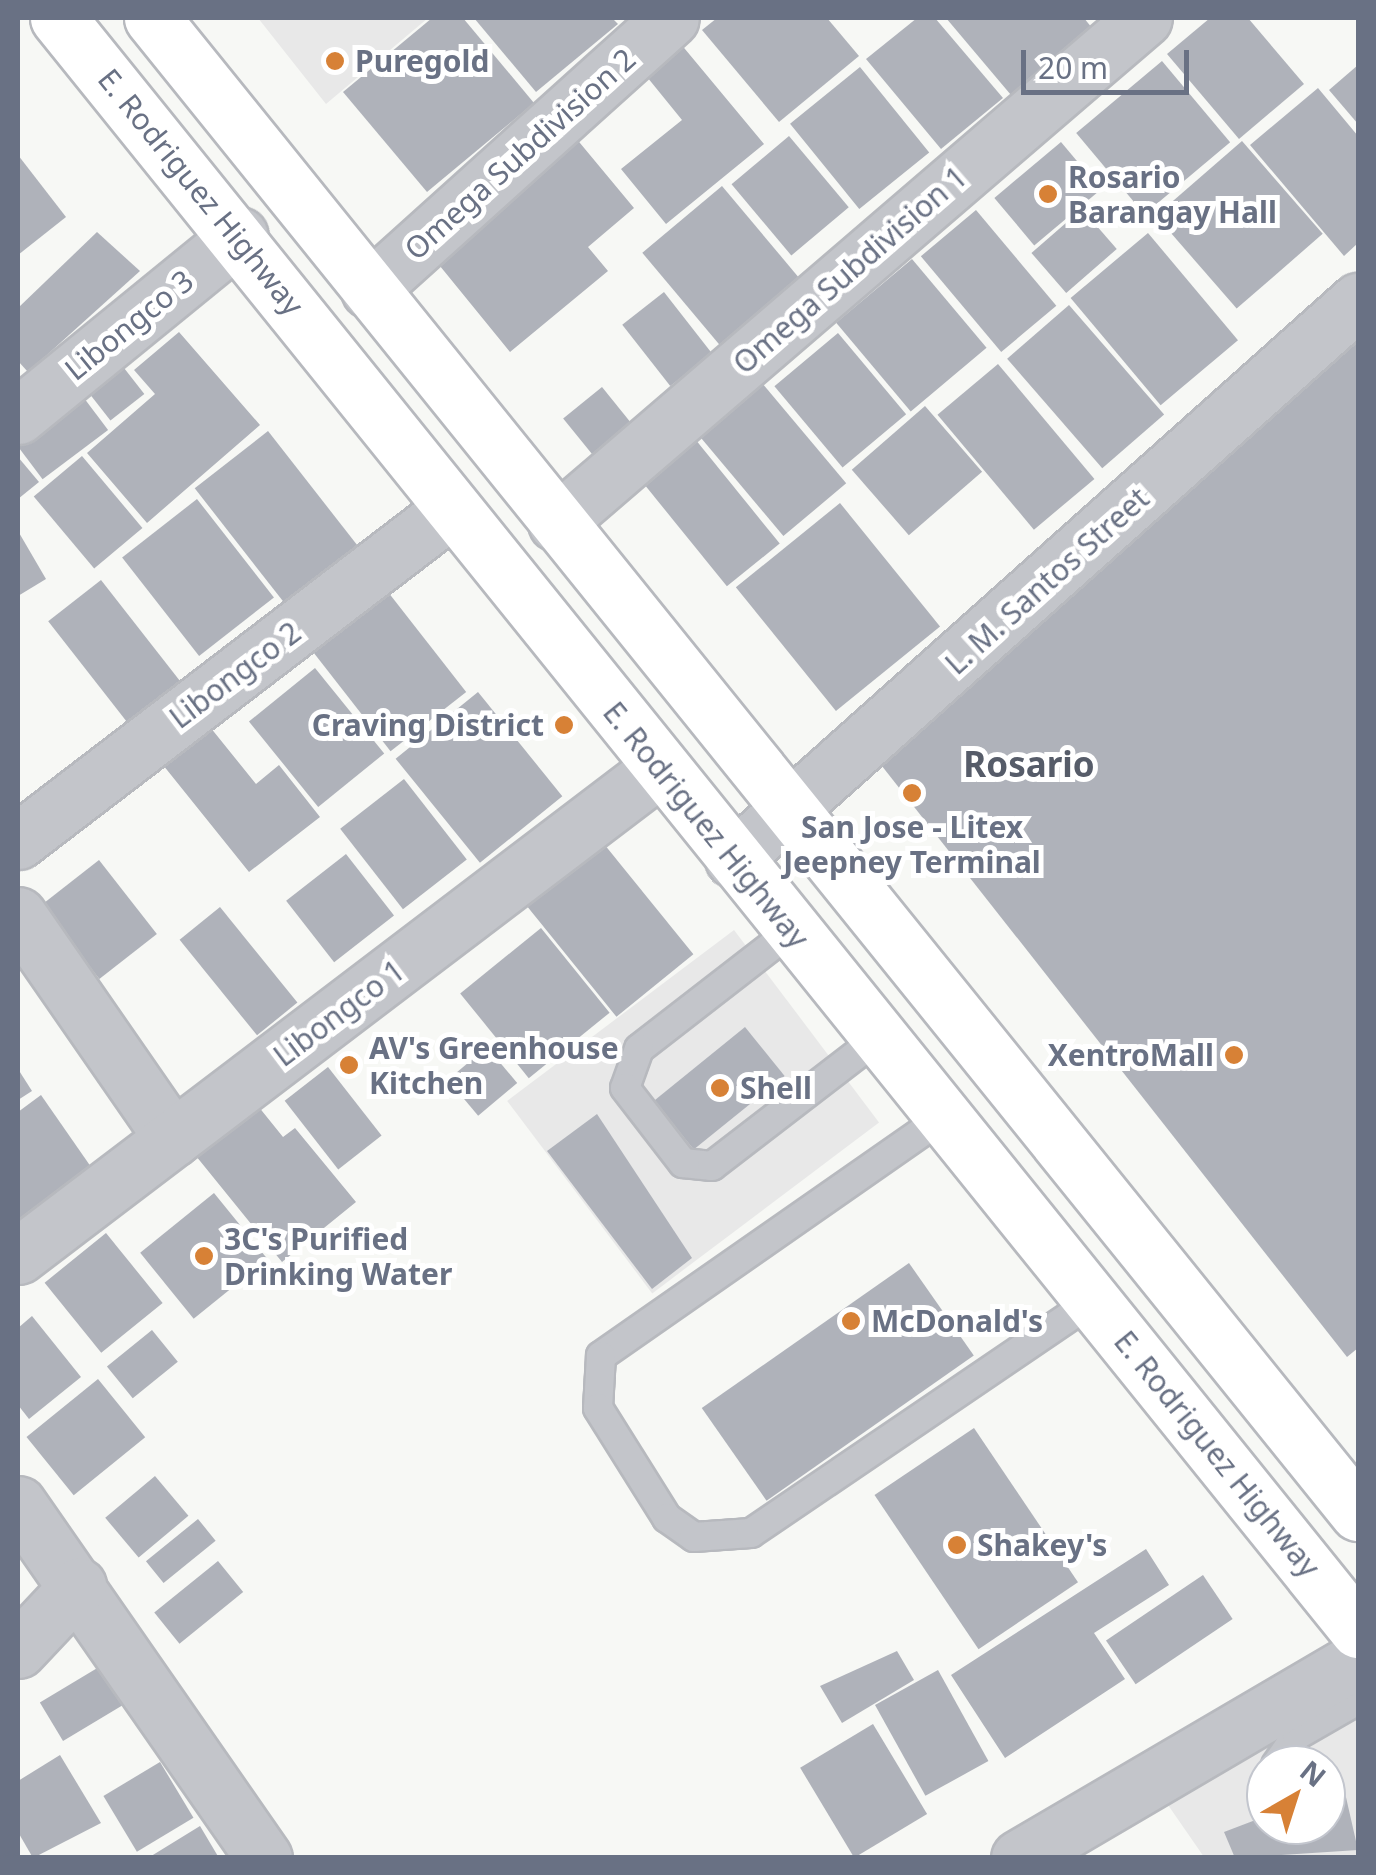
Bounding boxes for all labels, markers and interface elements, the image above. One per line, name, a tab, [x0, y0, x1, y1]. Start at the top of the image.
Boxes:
scale bar	[1026, 30, 1194, 92]
street label: Omega Subdivision 2	[397, 41, 643, 267]
place label: Puregold	[355, 43, 489, 79]
text: 20 m	[1038, 47, 1108, 88]
marker: Puregold	[324, 50, 346, 72]
street label: E. Rodriguez Highway	[91, 62, 311, 322]
street label: Omega Subdivision 1	[726, 159, 974, 381]
place label: Rosario Barangay Hall	[1068, 159, 1277, 230]
marker: Rosario Barangay Hall	[1037, 183, 1059, 205]
street label: Libongco 3	[58, 262, 200, 388]
street label: L. M. Santos Street	[938, 480, 1156, 682]
street label: Libongco 2	[162, 614, 308, 736]
street label: E. Rodriguez Highway	[596, 695, 816, 955]
place label: Craving District	[312, 707, 544, 743]
marker: Craving District	[553, 714, 575, 736]
district label: Rosario	[963, 743, 1095, 785]
marker: San Jose - Litex Jeepney Terminal	[901, 782, 923, 804]
place label: San Jose - Litex Jeepney Terminal	[783, 809, 1041, 880]
street label: Libongco 1	[266, 952, 412, 1074]
place label: AV's Greenhouse Kitchen	[369, 1030, 619, 1100]
place label: XentroMall	[1048, 1037, 1214, 1073]
marker: XentroMall	[1223, 1044, 1245, 1066]
marker: AV's Greenhouse Kitchen	[338, 1054, 360, 1076]
place label: Shell	[740, 1070, 812, 1106]
marker: Shell	[709, 1077, 731, 1099]
place label: 3C's Purified Drinking Water	[224, 1221, 452, 1292]
marker: 3C's Purified Drinking Water	[193, 1245, 215, 1267]
place label: McDonald's	[871, 1303, 1043, 1339]
marker: McDonald's	[840, 1310, 862, 1332]
street label: E. Rodriguez Highway	[1107, 1324, 1327, 1584]
place label: Shakey's	[977, 1527, 1107, 1563]
marker: Shakey's	[946, 1534, 968, 1556]
north arrow	[1246, 1745, 1346, 1845]
text: N	[1293, 1751, 1334, 1795]

